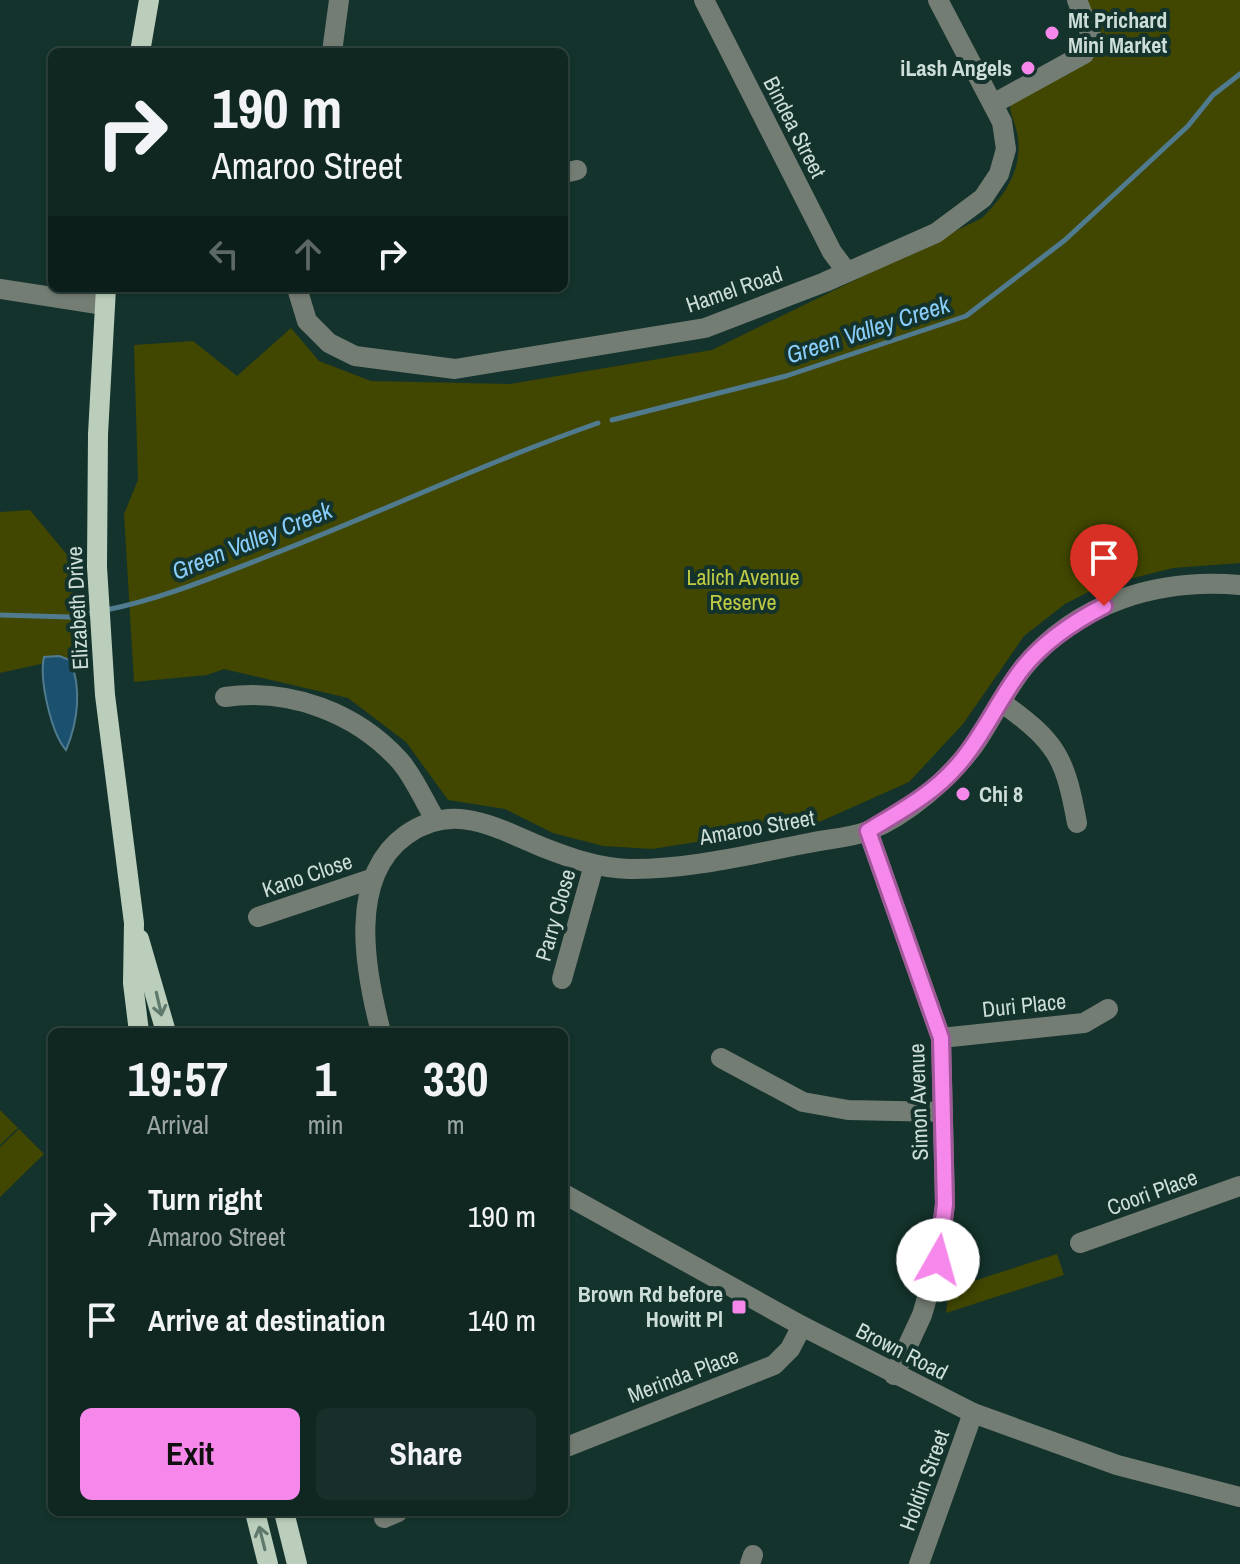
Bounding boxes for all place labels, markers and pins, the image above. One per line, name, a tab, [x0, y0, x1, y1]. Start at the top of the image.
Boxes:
place label: Mt Prichard Mini Market	[1068, 5, 1167, 60]
marker: Mt Prichard Mini Market	[1043, 24, 1061, 42]
place label: iLash Angels	[900, 53, 1012, 83]
marker: iLash Angels	[1019, 59, 1037, 77]
pin	[1070, 524, 1138, 606]
place label: Chị 8	[979, 779, 1023, 809]
marker: Chị 8	[954, 785, 972, 803]
place label: Brown Rd before Howitt Pl	[578, 1279, 723, 1334]
marker: Brown Rd before Howitt Pl	[730, 1298, 748, 1316]

